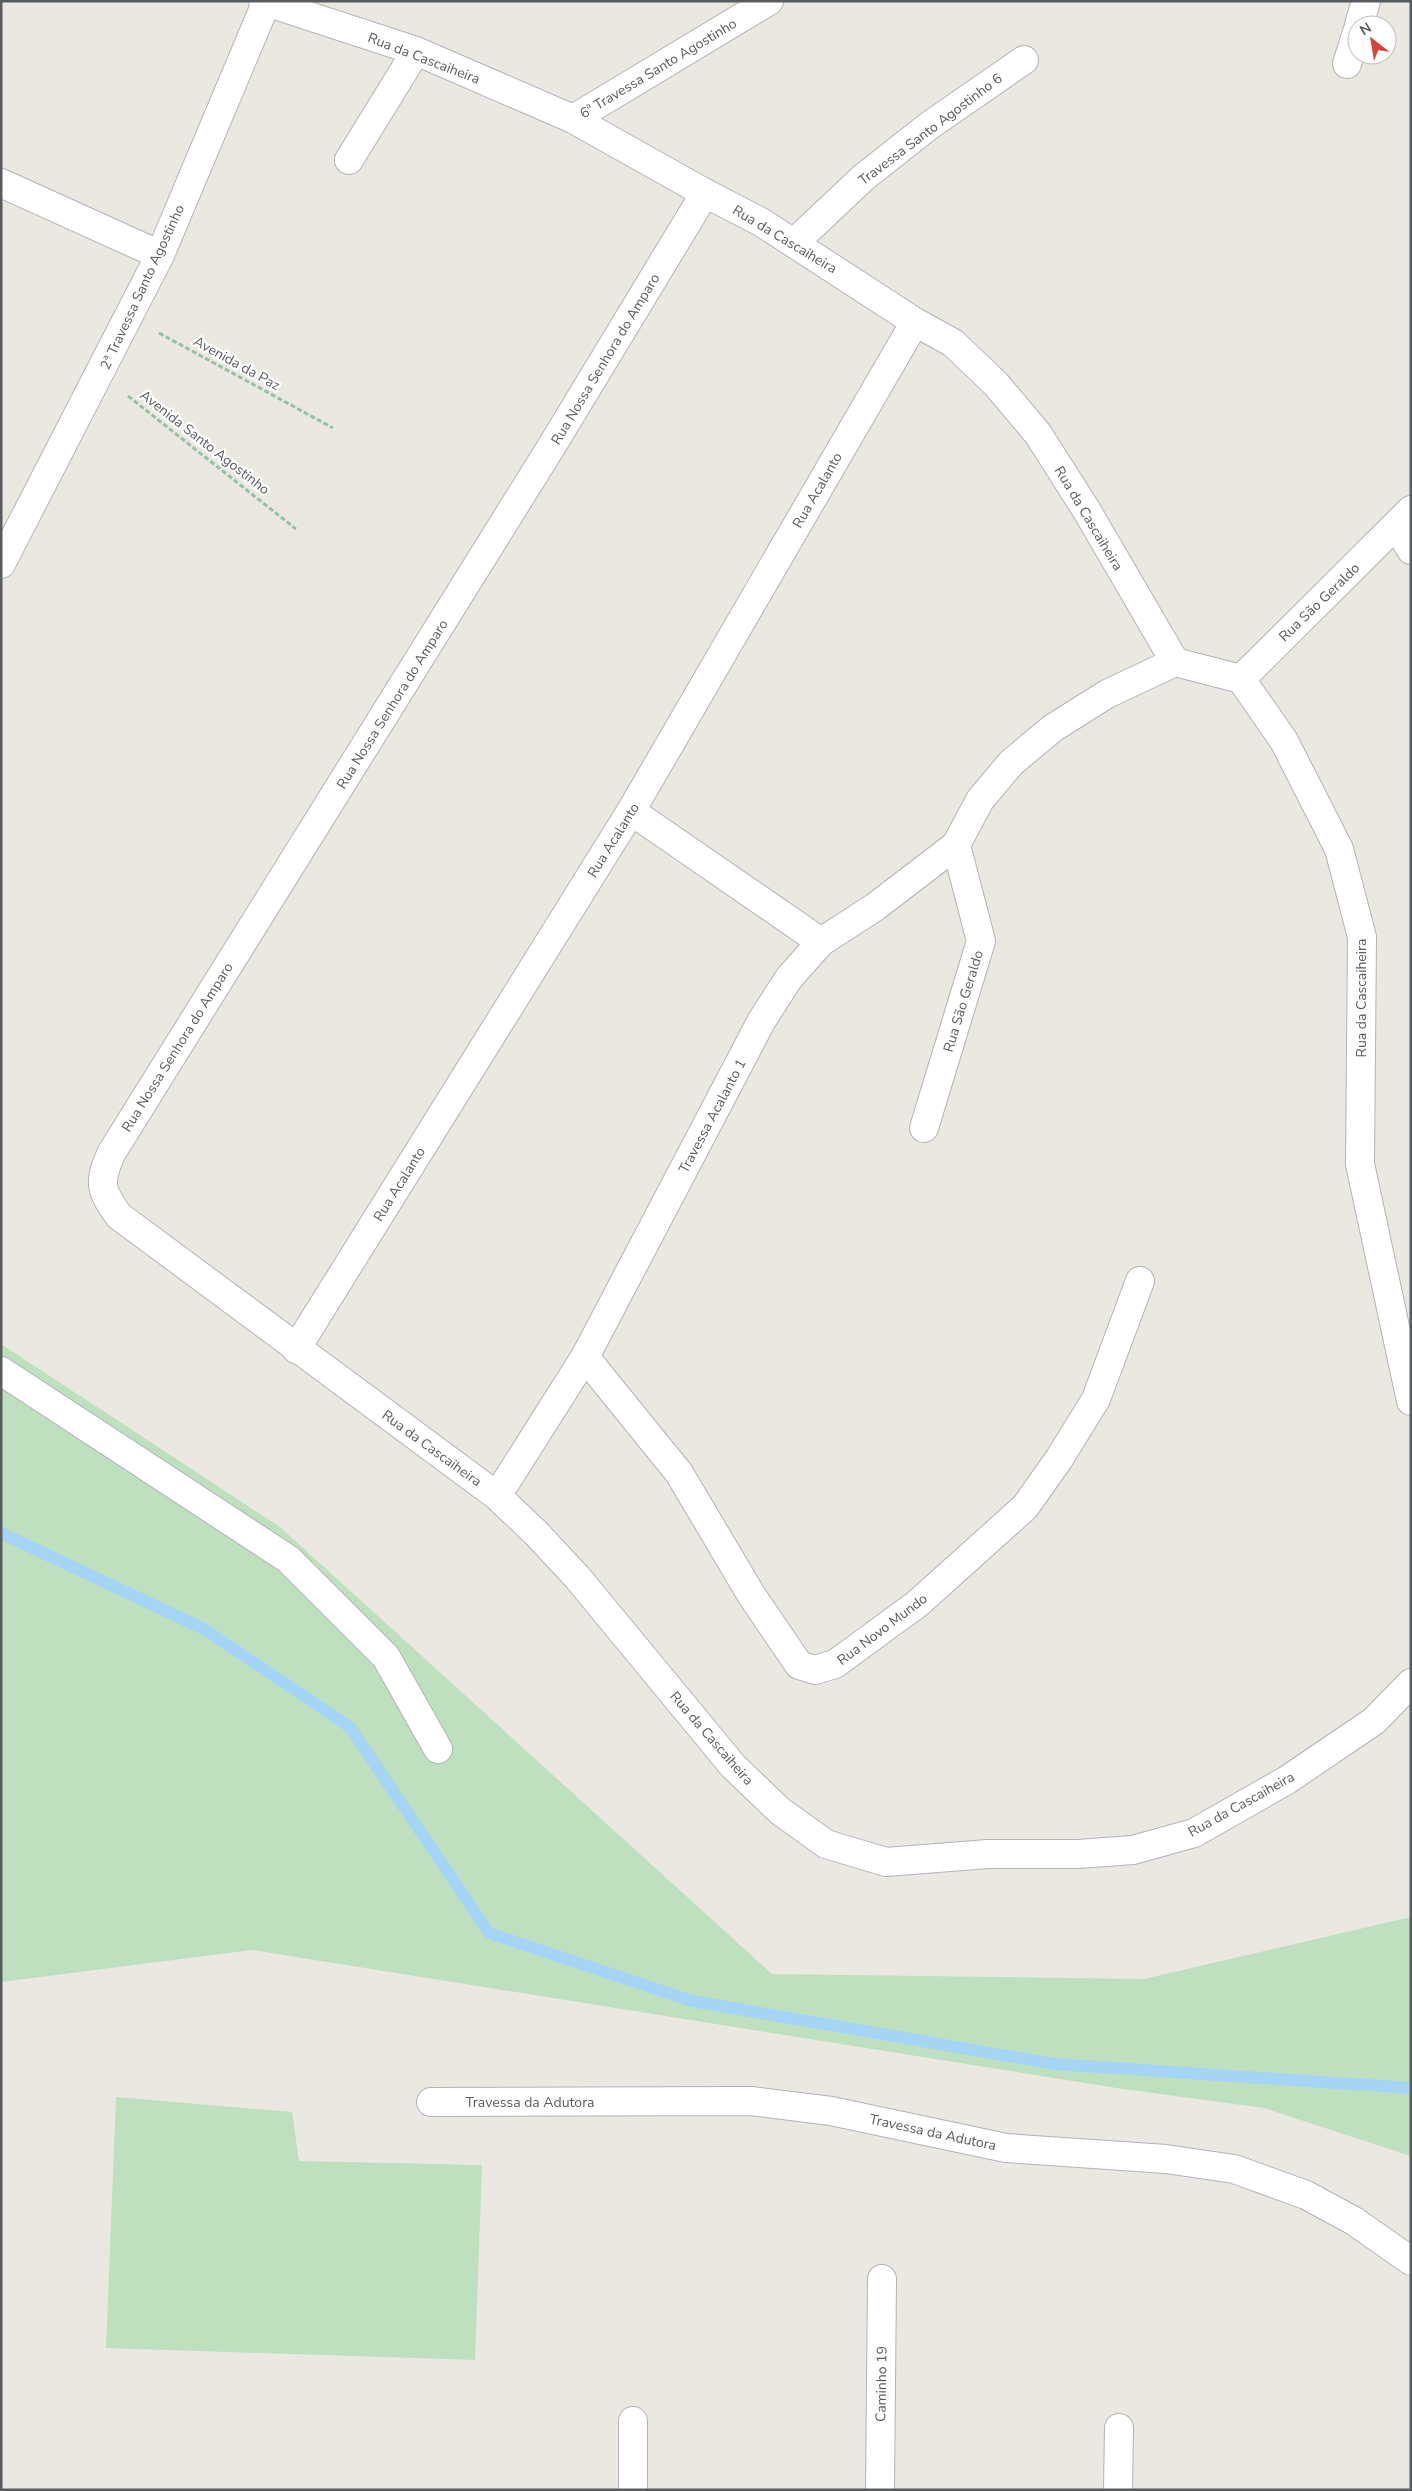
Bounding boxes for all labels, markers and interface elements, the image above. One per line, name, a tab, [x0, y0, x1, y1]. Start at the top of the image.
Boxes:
street label: 6ª Travessa Santo Agostinho	[576, 14, 741, 123]
north arrow	[1347, 15, 1397, 65]
text: N	[1356, 18, 1375, 40]
street label: Rua da Cascaiheira	[365, 28, 483, 89]
street label: Travessa Santo Agostinho 6	[854, 69, 1006, 190]
street label: 2ª Travessa Santo Agostinho	[96, 201, 189, 373]
street label: Rua da Cascaiheira	[729, 201, 841, 278]
street label: Rua Nossa Senhora do Amparo	[547, 270, 664, 448]
street label: Avenida da Paz	[190, 332, 284, 395]
street label: Avenida Santo Agostinho	[136, 386, 274, 499]
street label: Rua Acalanto	[788, 449, 847, 532]
street label: Rua da Cascaiheira	[1050, 462, 1127, 574]
street label: Rua São Geraldo	[1275, 559, 1364, 646]
street label: Rua Nossa Senhora do Amparo	[332, 616, 453, 793]
street label: Rua Acalanto	[583, 799, 644, 881]
street label: Rua da Cascaiheira	[1352, 939, 1371, 1057]
street label: Rua São Geraldo	[939, 948, 988, 1054]
street label: Rua Nossa Senhora do Amparo	[117, 959, 238, 1136]
street label: Travessa Acalanto 1	[674, 1056, 751, 1177]
street label: Rua Acalanto	[369, 1143, 430, 1225]
street label: Rua da Cascaiheira	[378, 1406, 485, 1491]
street label: Rua Novo Mundo	[833, 1589, 932, 1670]
street label: Rua da Cascaiheira	[665, 1687, 758, 1789]
street label: Rua da Cascaiheira	[1185, 1767, 1298, 1842]
street label: Travessa da Adutora	[466, 2093, 595, 2112]
street label: Travessa da Adutora	[868, 2110, 998, 2155]
street label: Caminho 19	[871, 2346, 892, 2422]

